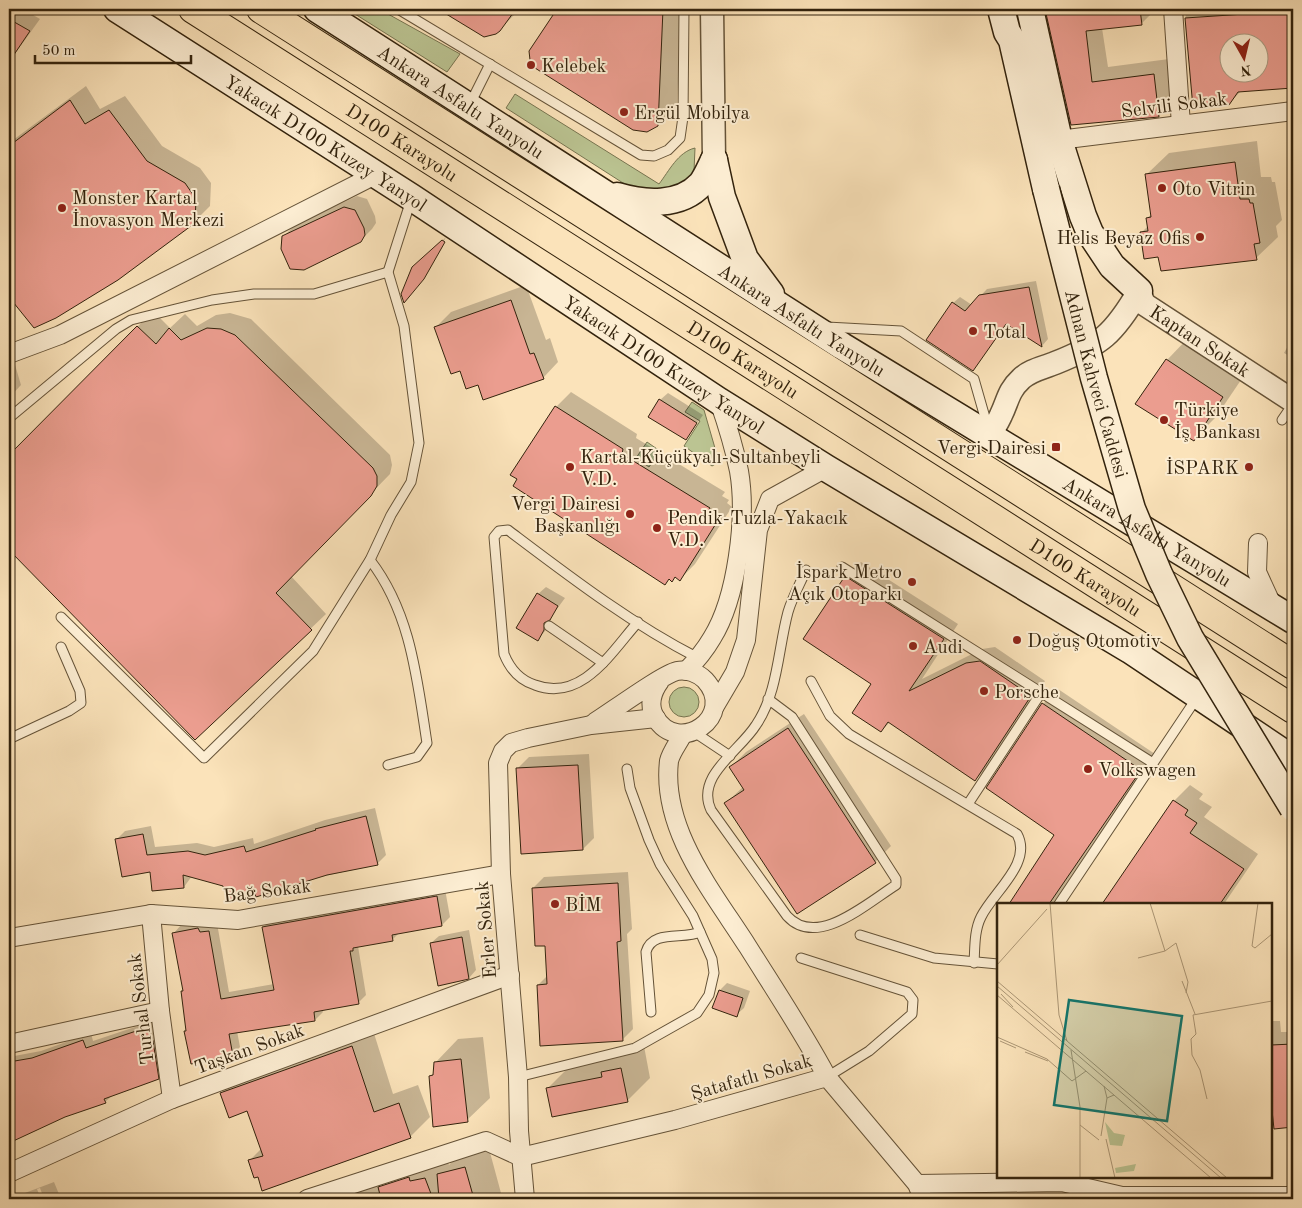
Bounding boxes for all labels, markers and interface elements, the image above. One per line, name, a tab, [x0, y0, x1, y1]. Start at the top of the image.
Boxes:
scale bar	[35, 32, 191, 64]
north arrow	[1220, 32, 1270, 82]
street label: Ankara Asfaltı Yanyolu	[373, 43, 546, 164]
text: 50 m	[42, 44, 76, 59]
place label: Kelebek	[541, 58, 606, 77]
marker: Kelebek	[525, 59, 537, 71]
text: N	[1239, 62, 1252, 78]
street label: Yakacık D100 Kuzey Yanyol	[220, 73, 429, 216]
street label: Selvili Sokak	[1120, 91, 1229, 122]
street label: D100 Karayolu	[342, 102, 460, 187]
place label: Ergül Mobilya	[634, 105, 751, 124]
marker: Ergül Mobilya	[618, 106, 630, 118]
place label: Oto Vitrin	[1172, 181, 1256, 200]
marker: Oto Vitrin	[1156, 182, 1168, 194]
place label: Monster Kartal İnovasyon Merkezi	[72, 190, 224, 231]
marker: Monster Kartal İnovasyon Merkezi	[56, 202, 68, 214]
place label: Helis Beyaz Ofis	[1056, 230, 1190, 249]
marker: Helis Beyaz Ofis	[1194, 231, 1206, 243]
street label: Ankara Asfaltı Yanyolu	[714, 262, 887, 382]
street label: Adnan Kahveci Caddesi	[1060, 288, 1130, 481]
street label: Yakacık D100 Kuzey Yanyol	[559, 293, 767, 439]
street label: Kaptan Sokak	[1145, 303, 1253, 382]
street label: D100 Karayolu	[683, 319, 801, 403]
place label: Total	[983, 324, 1026, 343]
marker: Total	[967, 325, 979, 337]
place label: Türkiye İş Bankası	[1174, 402, 1260, 443]
marker: Türkiye İş Bankası	[1158, 414, 1170, 426]
place label: Vergi Dairesi	[937, 440, 1046, 459]
marker: Vergi Dairesi	[1050, 441, 1062, 453]
place label: Kartal-Küçükyalı-Sultanbeyli V.D.	[580, 449, 821, 490]
place label: İSPARK	[1166, 457, 1239, 479]
marker: Kartal-Küçükyalı-Sultanbeyli V.D.	[564, 461, 576, 473]
marker: İSPARK	[1243, 461, 1255, 473]
street label: Ankara Asfaltı Yanyolu	[1058, 475, 1234, 592]
place label: Vergi Dairesi Başkanlığı	[511, 496, 620, 537]
marker: Vergi Dairesi Başkanlığı	[624, 508, 636, 520]
place label: Pendik-Tuzla-Yakacık V.D.	[667, 510, 848, 551]
marker: Pendik-Tuzla-Yakacık V.D.	[651, 522, 663, 534]
street label: D100 Karayolu	[1025, 537, 1143, 621]
place label: İspark Metro Açık Otoparkı	[787, 561, 902, 605]
marker: İspark Metro Açık Otoparkı	[906, 576, 918, 588]
place label: Doğuş Otomotiv	[1027, 633, 1161, 652]
marker: Doğuş Otomotiv	[1011, 634, 1023, 646]
place label: Audi	[923, 639, 963, 658]
marker: Audi	[907, 640, 919, 652]
place label: Porsche	[994, 684, 1059, 703]
marker: Porsche	[978, 685, 990, 697]
place label: Volkswagen	[1098, 762, 1196, 781]
marker: Volkswagen	[1082, 763, 1094, 775]
street label: Bağ Sokak	[222, 878, 312, 907]
street label: Erler Sokak	[474, 880, 501, 980]
place label: BİM	[565, 894, 602, 916]
marker: BİM	[549, 898, 561, 910]
inset map	[997, 903, 1272, 1178]
street label: Turhal Sokak	[126, 952, 159, 1065]
street label: Taşkan Sokak	[192, 1022, 307, 1079]
street label: Şatafatlı Sokak	[689, 1052, 815, 1105]

